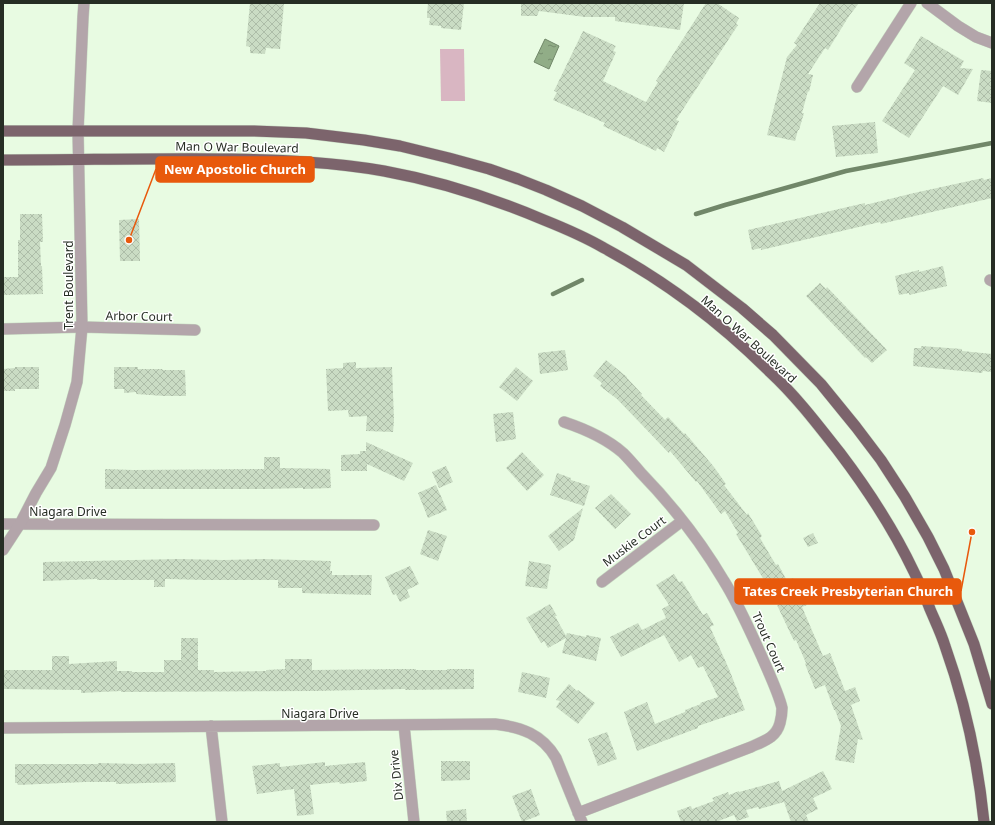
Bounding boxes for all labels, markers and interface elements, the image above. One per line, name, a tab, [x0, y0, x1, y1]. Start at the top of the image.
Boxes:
street label: Man O War Boulevard	[175, 137, 299, 157]
callout: New Apostolic Church	[156, 157, 314, 182]
text: New Apostolic Church	[164, 160, 306, 178]
street label: Trent Boulevard	[60, 240, 77, 330]
street label: Man O War Boulevard	[697, 291, 801, 387]
street label: Arbor Court	[105, 307, 173, 325]
street label: Niagara Drive	[29, 503, 107, 520]
street label: Muskie Court	[599, 511, 670, 570]
callout: Tates Creek Presbyterian Church	[735, 579, 961, 604]
text: Tates Creek Presbyterian Church	[743, 582, 953, 600]
street label: Trout Court	[748, 609, 790, 676]
street label: Niagara Drive	[281, 705, 359, 722]
street label: Dix Drive	[385, 749, 407, 801]

